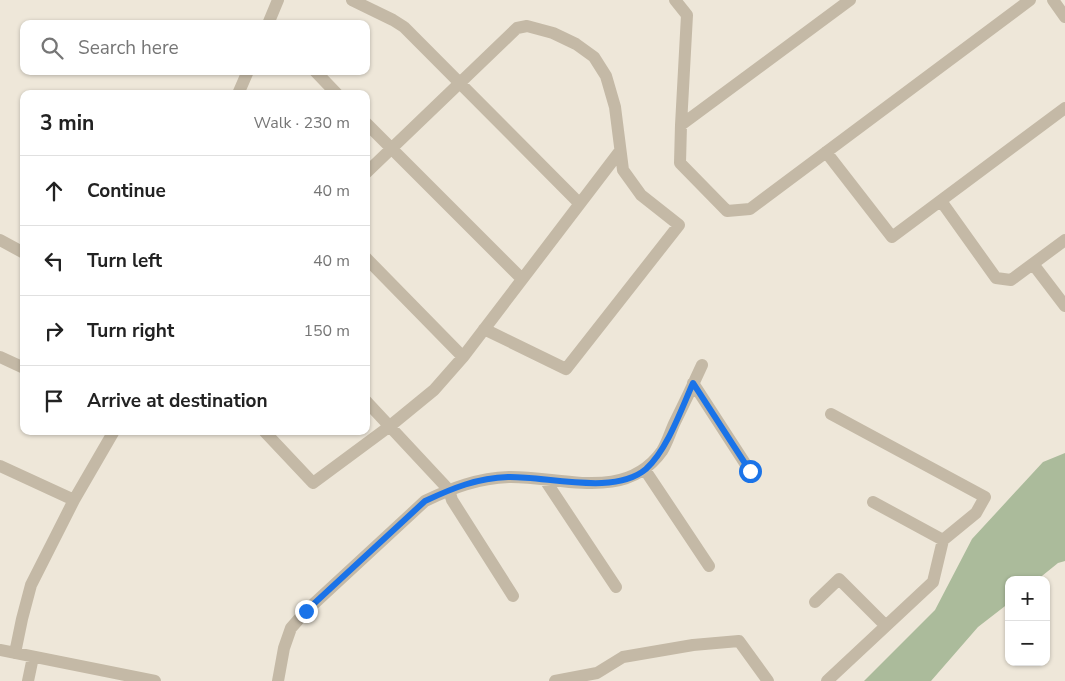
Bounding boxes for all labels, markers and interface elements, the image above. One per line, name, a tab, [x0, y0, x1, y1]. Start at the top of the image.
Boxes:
search box	[20, 20, 370, 75]
icon: search	[38, 34, 66, 62]
text: Search here	[78, 35, 179, 61]
text: 3 min	[40, 109, 94, 137]
text: Walk · 230 m	[254, 112, 350, 134]
icon: ahead	[40, 177, 68, 205]
text: Continue	[87, 178, 166, 204]
text: 40 m	[313, 180, 350, 202]
icon: left	[40, 247, 68, 275]
text: Turn left	[87, 248, 162, 274]
text: 40 m	[313, 250, 350, 272]
icon: right	[40, 317, 68, 345]
text: Turn right	[87, 318, 174, 344]
text: 150 m	[303, 320, 350, 342]
icon: arrive	[40, 387, 68, 415]
text: Arrive at destination	[87, 388, 268, 414]
route start	[739, 460, 762, 483]
map controls	[1005, 576, 1050, 666]
button: +	[1005, 576, 1050, 621]
route end	[295, 600, 318, 623]
button: −	[1005, 621, 1050, 666]

